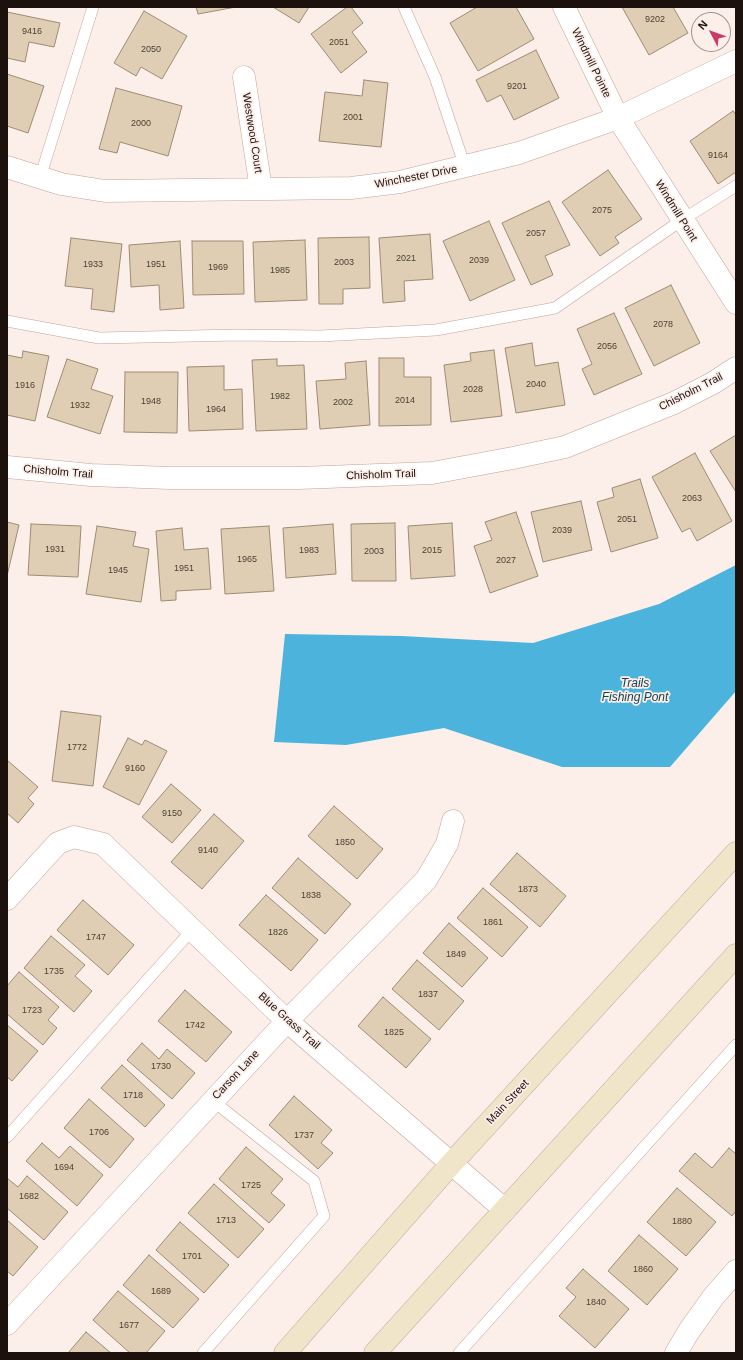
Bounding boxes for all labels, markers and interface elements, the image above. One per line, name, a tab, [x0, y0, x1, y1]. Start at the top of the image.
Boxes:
north arrow	[691, 12, 731, 52]
house number: 9202	[645, 15, 665, 25]
text: N	[696, 18, 710, 32]
street label: Windmill Pointe	[568, 26, 614, 100]
house number: 9416	[22, 27, 42, 37]
house number: 2051	[329, 38, 349, 48]
house number: 2050	[141, 45, 161, 55]
house number: 9201	[507, 82, 527, 92]
street label: Westwood Court	[239, 92, 265, 174]
house number: 2001	[343, 113, 363, 123]
house number: 2000	[131, 119, 151, 129]
house number: 9164	[708, 151, 728, 161]
street label: Winchester Drive	[374, 163, 458, 191]
street label: Windmill Point	[652, 178, 700, 244]
house number: 2075	[592, 206, 612, 216]
house number: 2057	[526, 229, 546, 239]
house number: 2021	[396, 254, 416, 264]
house number: 2039	[469, 256, 489, 266]
house number: 2003	[334, 258, 354, 268]
house number: 1933	[83, 260, 103, 270]
house number: 1951	[146, 260, 166, 270]
house number: 1969	[208, 263, 228, 273]
house number: 1985	[270, 266, 290, 276]
house number: 2078	[653, 320, 673, 330]
house number: 2056	[597, 342, 617, 352]
street label: Chisholm Trail	[657, 370, 725, 414]
house number: 2040	[526, 380, 546, 390]
house number: 1916	[15, 381, 35, 391]
house number: 2028	[463, 385, 483, 395]
house number: 1982	[270, 392, 290, 402]
house number: 2014	[395, 396, 415, 406]
house number: 1948	[141, 397, 161, 407]
house number: 2002	[333, 398, 353, 408]
house number: 1932	[70, 401, 90, 411]
house number: 1964	[206, 405, 226, 415]
street label: Chisholm Trail	[23, 462, 93, 482]
street label: Chisholm Trail	[346, 467, 416, 483]
house number: 2063	[682, 494, 702, 504]
house number: 2051	[617, 515, 637, 525]
house number: 2039	[552, 526, 572, 536]
house number: 1931	[45, 545, 65, 555]
house number: 1983	[299, 546, 319, 556]
house number: 2015	[422, 546, 442, 556]
house number: 2003	[364, 547, 384, 557]
house number: 1965	[237, 555, 257, 565]
house number: 2027	[496, 556, 516, 566]
house number: 1951	[174, 564, 194, 574]
house number: 1945	[108, 566, 128, 576]
water label: Trails Fishing Pont	[602, 677, 668, 705]
house number: 1772	[67, 743, 87, 753]
house number: 9160	[125, 764, 145, 774]
house number: 9150	[162, 809, 182, 819]
house number: 1850	[335, 838, 355, 848]
house number: 9140	[198, 846, 218, 856]
house number: 1873	[518, 885, 538, 895]
house number: 1838	[301, 891, 321, 901]
house number: 1861	[483, 918, 503, 928]
house number: 1826	[268, 928, 288, 938]
house number: 1747	[86, 933, 106, 943]
house number: 1849	[446, 950, 466, 960]
house number: 1735	[44, 967, 64, 977]
street label: Blue Grass Trail	[255, 990, 323, 1052]
house number: 1837	[418, 990, 438, 1000]
house number: 1723	[22, 1006, 42, 1016]
house number: 1742	[185, 1021, 205, 1031]
house number: 1825	[384, 1028, 404, 1038]
street label: Carson Lane	[210, 1047, 262, 1103]
house number: 1730	[151, 1062, 171, 1072]
street label: Main Street	[484, 1077, 532, 1127]
house number: 1718	[123, 1091, 143, 1101]
house number: 1706	[89, 1128, 109, 1138]
house number: 1737	[294, 1131, 314, 1141]
house number: 1694	[54, 1163, 74, 1173]
house number: 1725	[241, 1181, 261, 1191]
house number: 1682	[19, 1192, 39, 1202]
house number: 1713	[216, 1216, 236, 1226]
house number: 1880	[672, 1217, 692, 1227]
house number: 1701	[182, 1252, 202, 1262]
house number: 1860	[633, 1265, 653, 1275]
house number: 1689	[151, 1287, 171, 1297]
house number: 1840	[586, 1298, 606, 1308]
house number: 1677	[119, 1321, 139, 1331]

